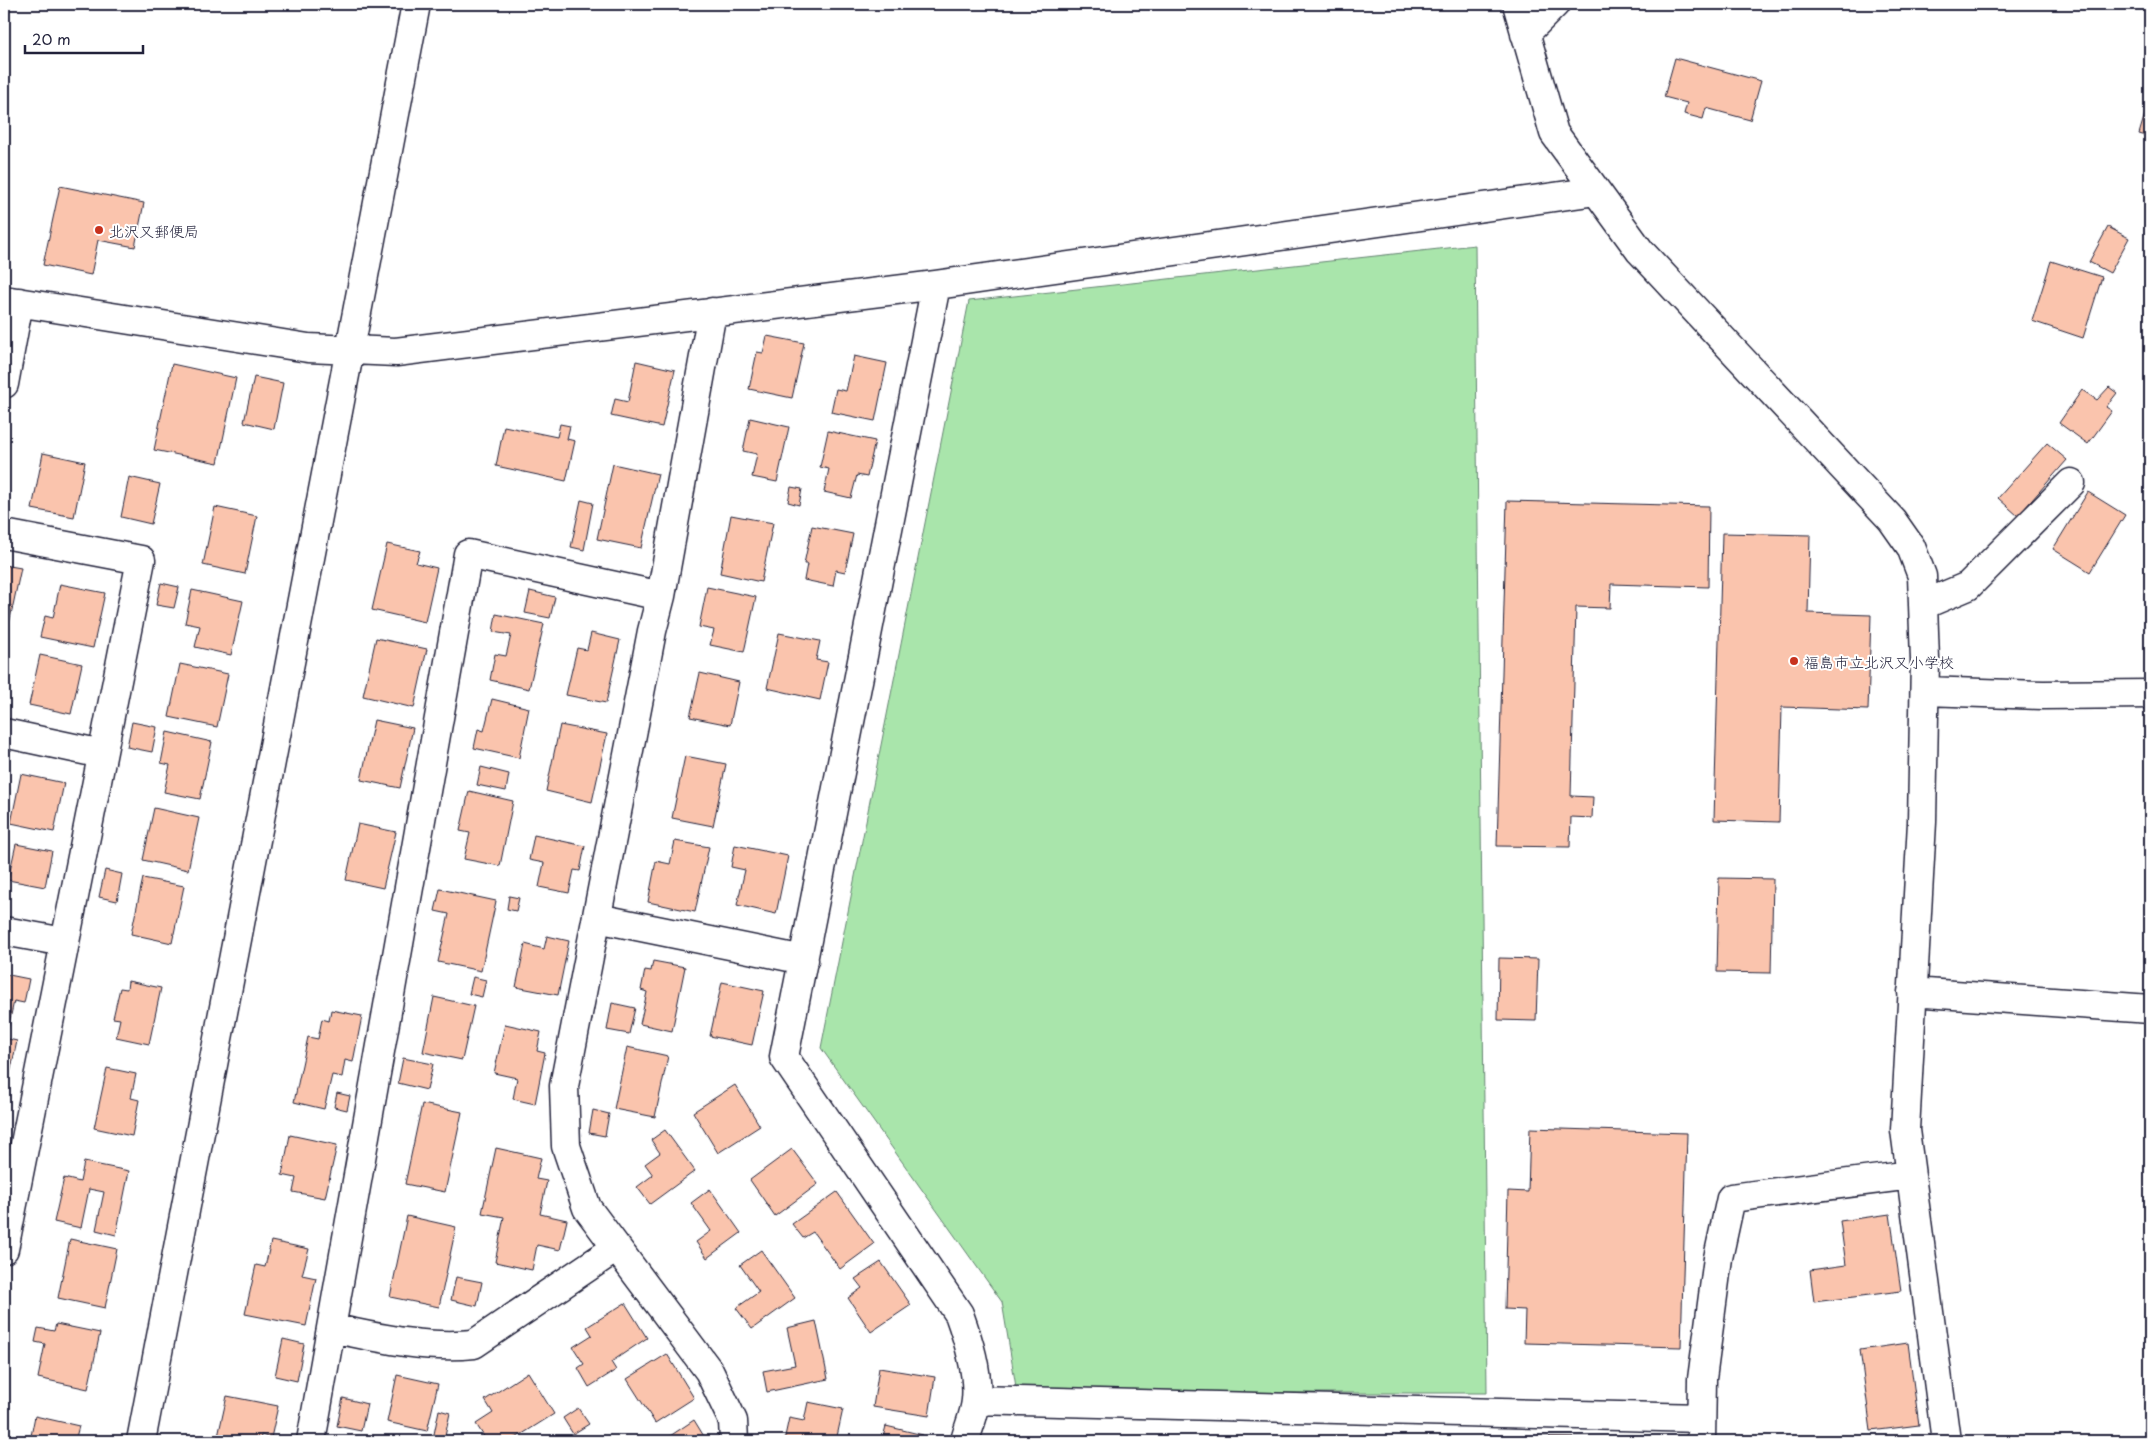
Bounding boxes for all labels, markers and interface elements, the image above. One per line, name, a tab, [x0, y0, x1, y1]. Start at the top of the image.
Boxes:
scale bar	[25, 22, 142, 54]
text: 20 m	[32, 27, 71, 50]
place label: 北沢又郵便局	[109, 219, 199, 242]
marker: 北沢又郵便局	[93, 224, 105, 236]
place label: 福島市立北沢又小学校	[1804, 650, 1954, 673]
marker: 福島市立北沢又小学校	[1788, 655, 1800, 667]

